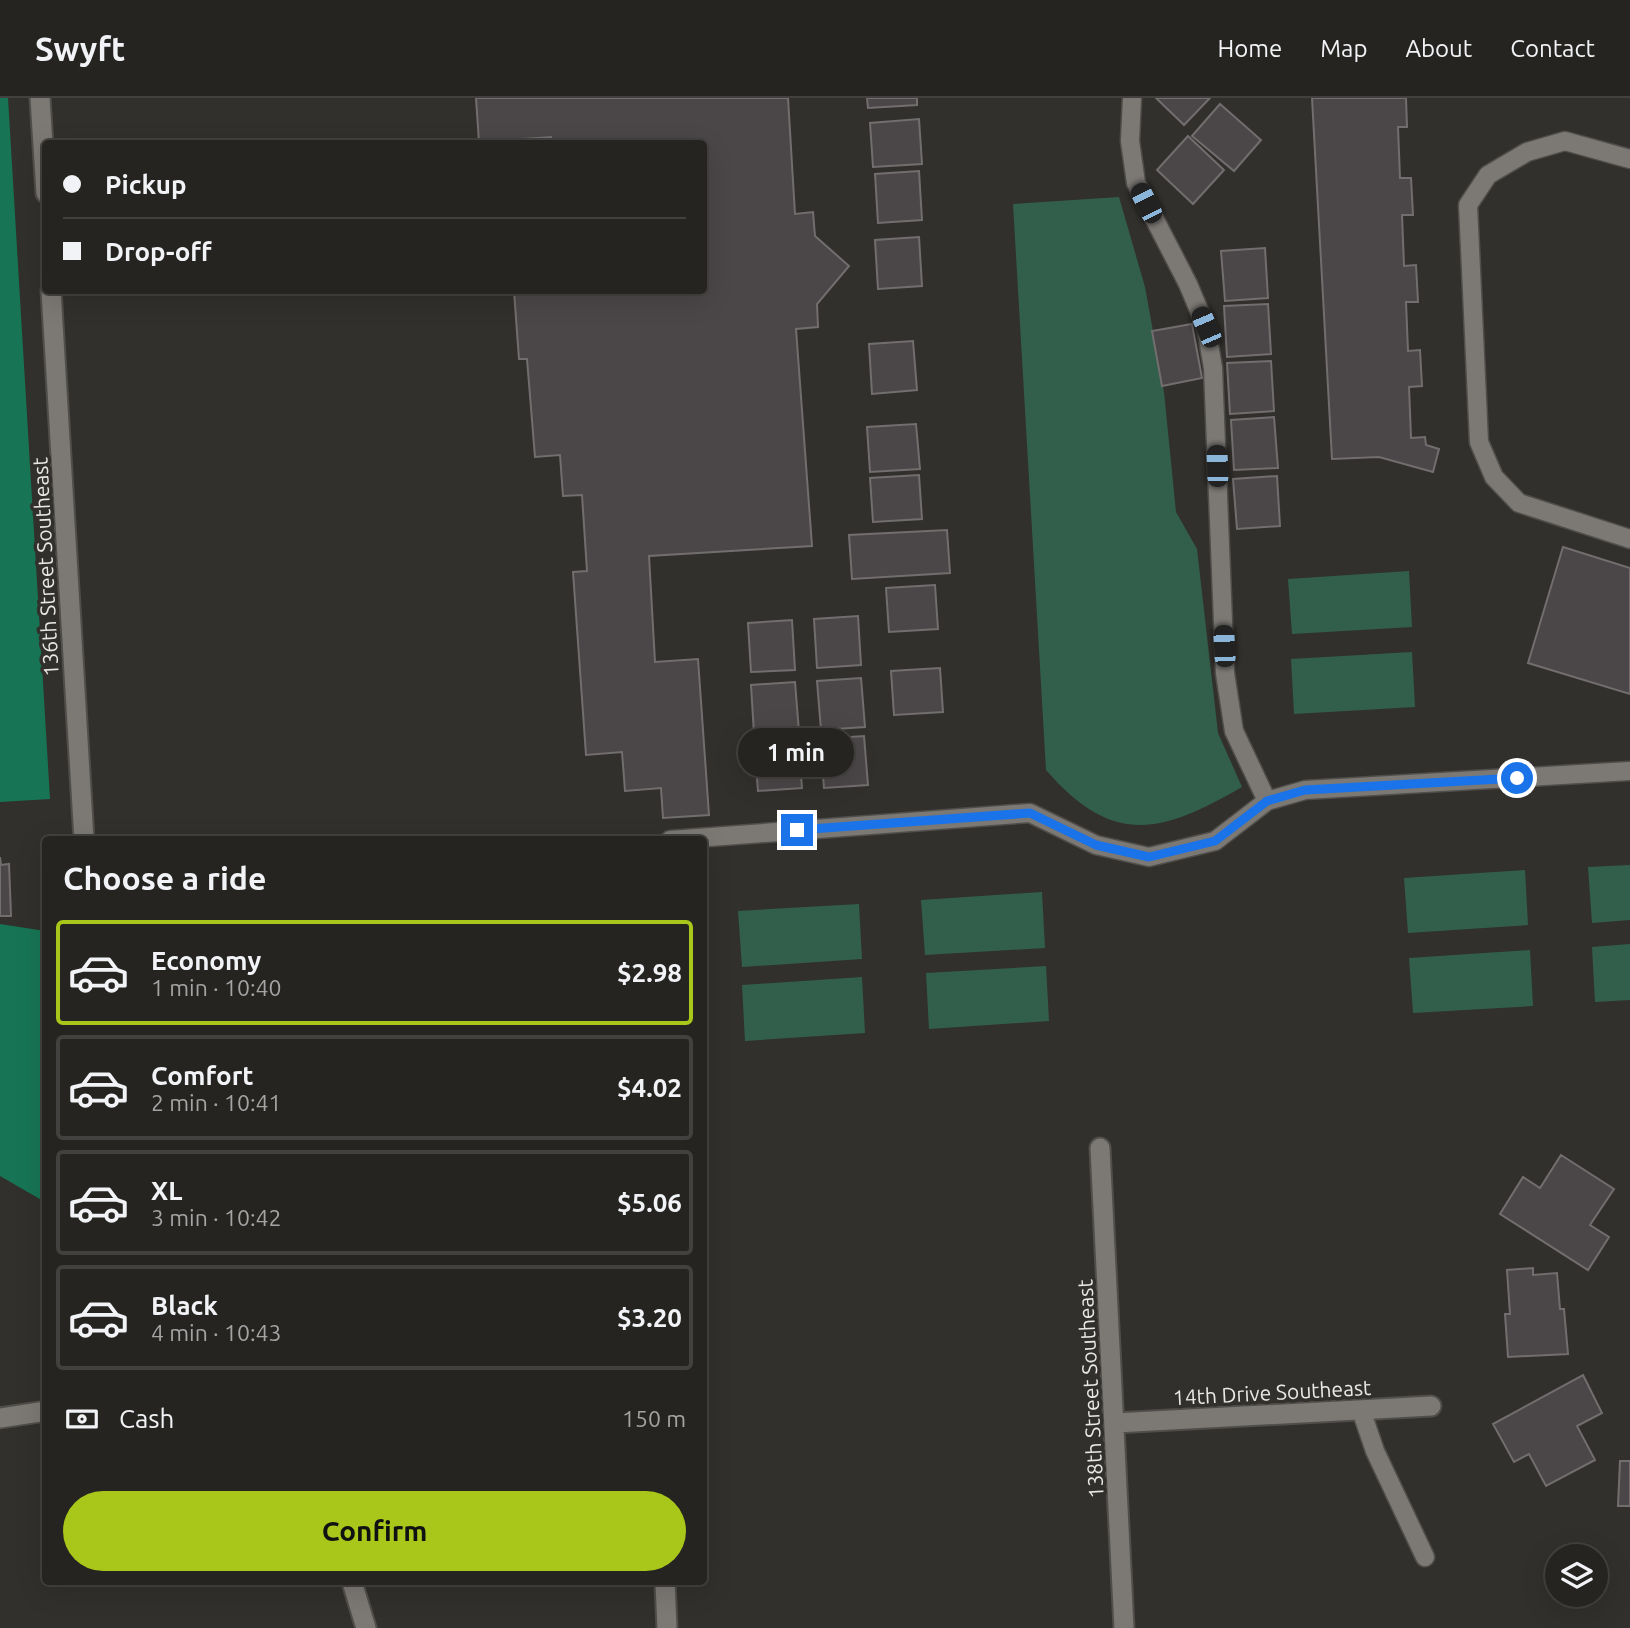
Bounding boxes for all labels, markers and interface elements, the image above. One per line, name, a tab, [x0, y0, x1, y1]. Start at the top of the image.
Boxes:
text: Swyft	[35, 30, 125, 67]
text: Home	[1217, 35, 1282, 62]
text: Map	[1320, 35, 1367, 62]
text: About	[1405, 35, 1472, 62]
text: Contact	[1510, 35, 1595, 62]
text: Pickup	[105, 170, 187, 199]
car	[1128, 180, 1165, 226]
text: Drop-off	[105, 237, 212, 266]
car	[1189, 304, 1224, 350]
car	[1206, 445, 1229, 487]
street label: 136th Street Southeast	[27, 457, 63, 677]
car	[1213, 624, 1236, 668]
callout: 1 min	[739, 728, 855, 778]
text: 1 min	[767, 740, 825, 765]
route start	[1501, 762, 1533, 794]
route end	[781, 814, 813, 846]
text: Choose a ride	[63, 860, 266, 896]
icon: car	[67, 941, 130, 1004]
text: Economy	[151, 946, 261, 975]
text: $2.98	[617, 958, 682, 987]
text: 1 min · 10:40	[151, 975, 282, 1000]
icon: car	[67, 1056, 130, 1119]
text: Comfort	[151, 1061, 254, 1090]
text: $4.02	[617, 1073, 682, 1102]
text: 2 min · 10:41	[151, 1090, 282, 1115]
icon: car	[67, 1171, 130, 1234]
text: XL	[151, 1176, 182, 1205]
text: $5.06	[617, 1188, 682, 1217]
text: 3 min · 10:42	[151, 1205, 282, 1230]
street label: 138th Street Southeast	[1072, 1279, 1108, 1499]
icon: car	[67, 1286, 130, 1349]
text: Black	[151, 1291, 218, 1320]
text: $3.20	[617, 1303, 682, 1332]
text: 4 min · 10:43	[151, 1320, 282, 1345]
street label: 14th Drive Southeast	[1172, 1375, 1372, 1409]
icon: cash	[63, 1400, 101, 1438]
text: Cash	[119, 1404, 174, 1433]
text: 150 m	[622, 1406, 686, 1431]
button: Confirm	[63, 1491, 686, 1571]
map controls	[1545, 1544, 1608, 1607]
button: layers	[1545, 1544, 1608, 1607]

